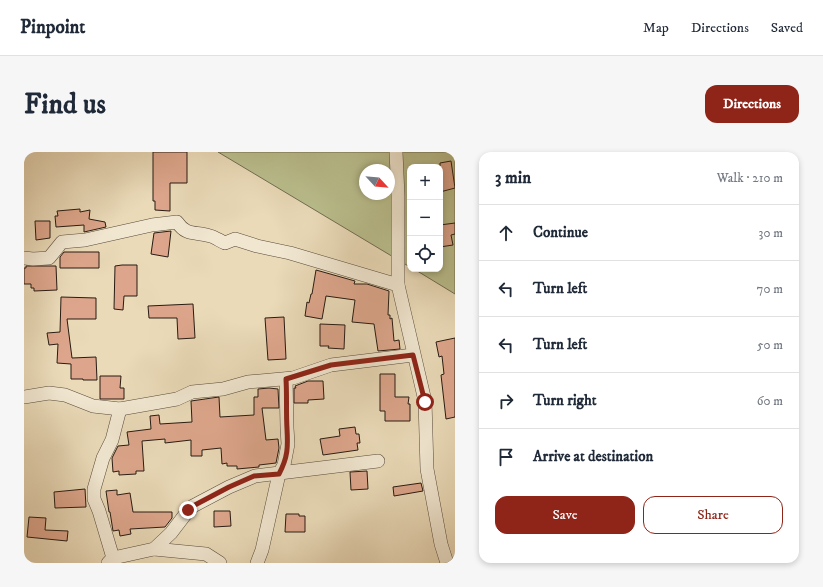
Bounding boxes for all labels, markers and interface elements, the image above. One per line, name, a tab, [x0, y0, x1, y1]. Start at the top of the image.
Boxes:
text: Pinpoint	[20, 16, 85, 39]
text: Map	[643, 19, 669, 37]
text: Directions	[691, 19, 749, 37]
text: Saved	[771, 19, 803, 37]
button: Directions	[705, 85, 799, 123]
text: Find us	[24, 87, 106, 122]
north arrow	[359, 164, 395, 200]
map controls	[407, 164, 443, 272]
button: +	[407, 164, 443, 200]
text: 3 min	[495, 167, 531, 189]
text: Walk · 210 m	[717, 170, 783, 186]
button: −	[407, 200, 443, 236]
icon: ahead	[495, 222, 517, 244]
text: Continue	[533, 223, 588, 242]
text: 30 m	[759, 225, 783, 241]
button: locate	[407, 236, 443, 272]
icon: left	[495, 278, 517, 300]
text: Turn left	[533, 279, 587, 298]
text: 70 m	[757, 281, 783, 297]
icon: left	[495, 334, 517, 356]
text: Turn left	[533, 335, 587, 354]
text: 50 m	[757, 337, 783, 353]
icon: right	[495, 390, 517, 412]
text: Turn right	[533, 391, 596, 410]
route start	[416, 393, 434, 411]
text: 60 m	[757, 393, 783, 409]
icon: arrive	[495, 446, 517, 468]
text: Arrive at destination	[533, 447, 653, 466]
button: Save	[495, 496, 635, 534]
button: Share	[643, 496, 783, 534]
route end	[179, 501, 197, 519]

